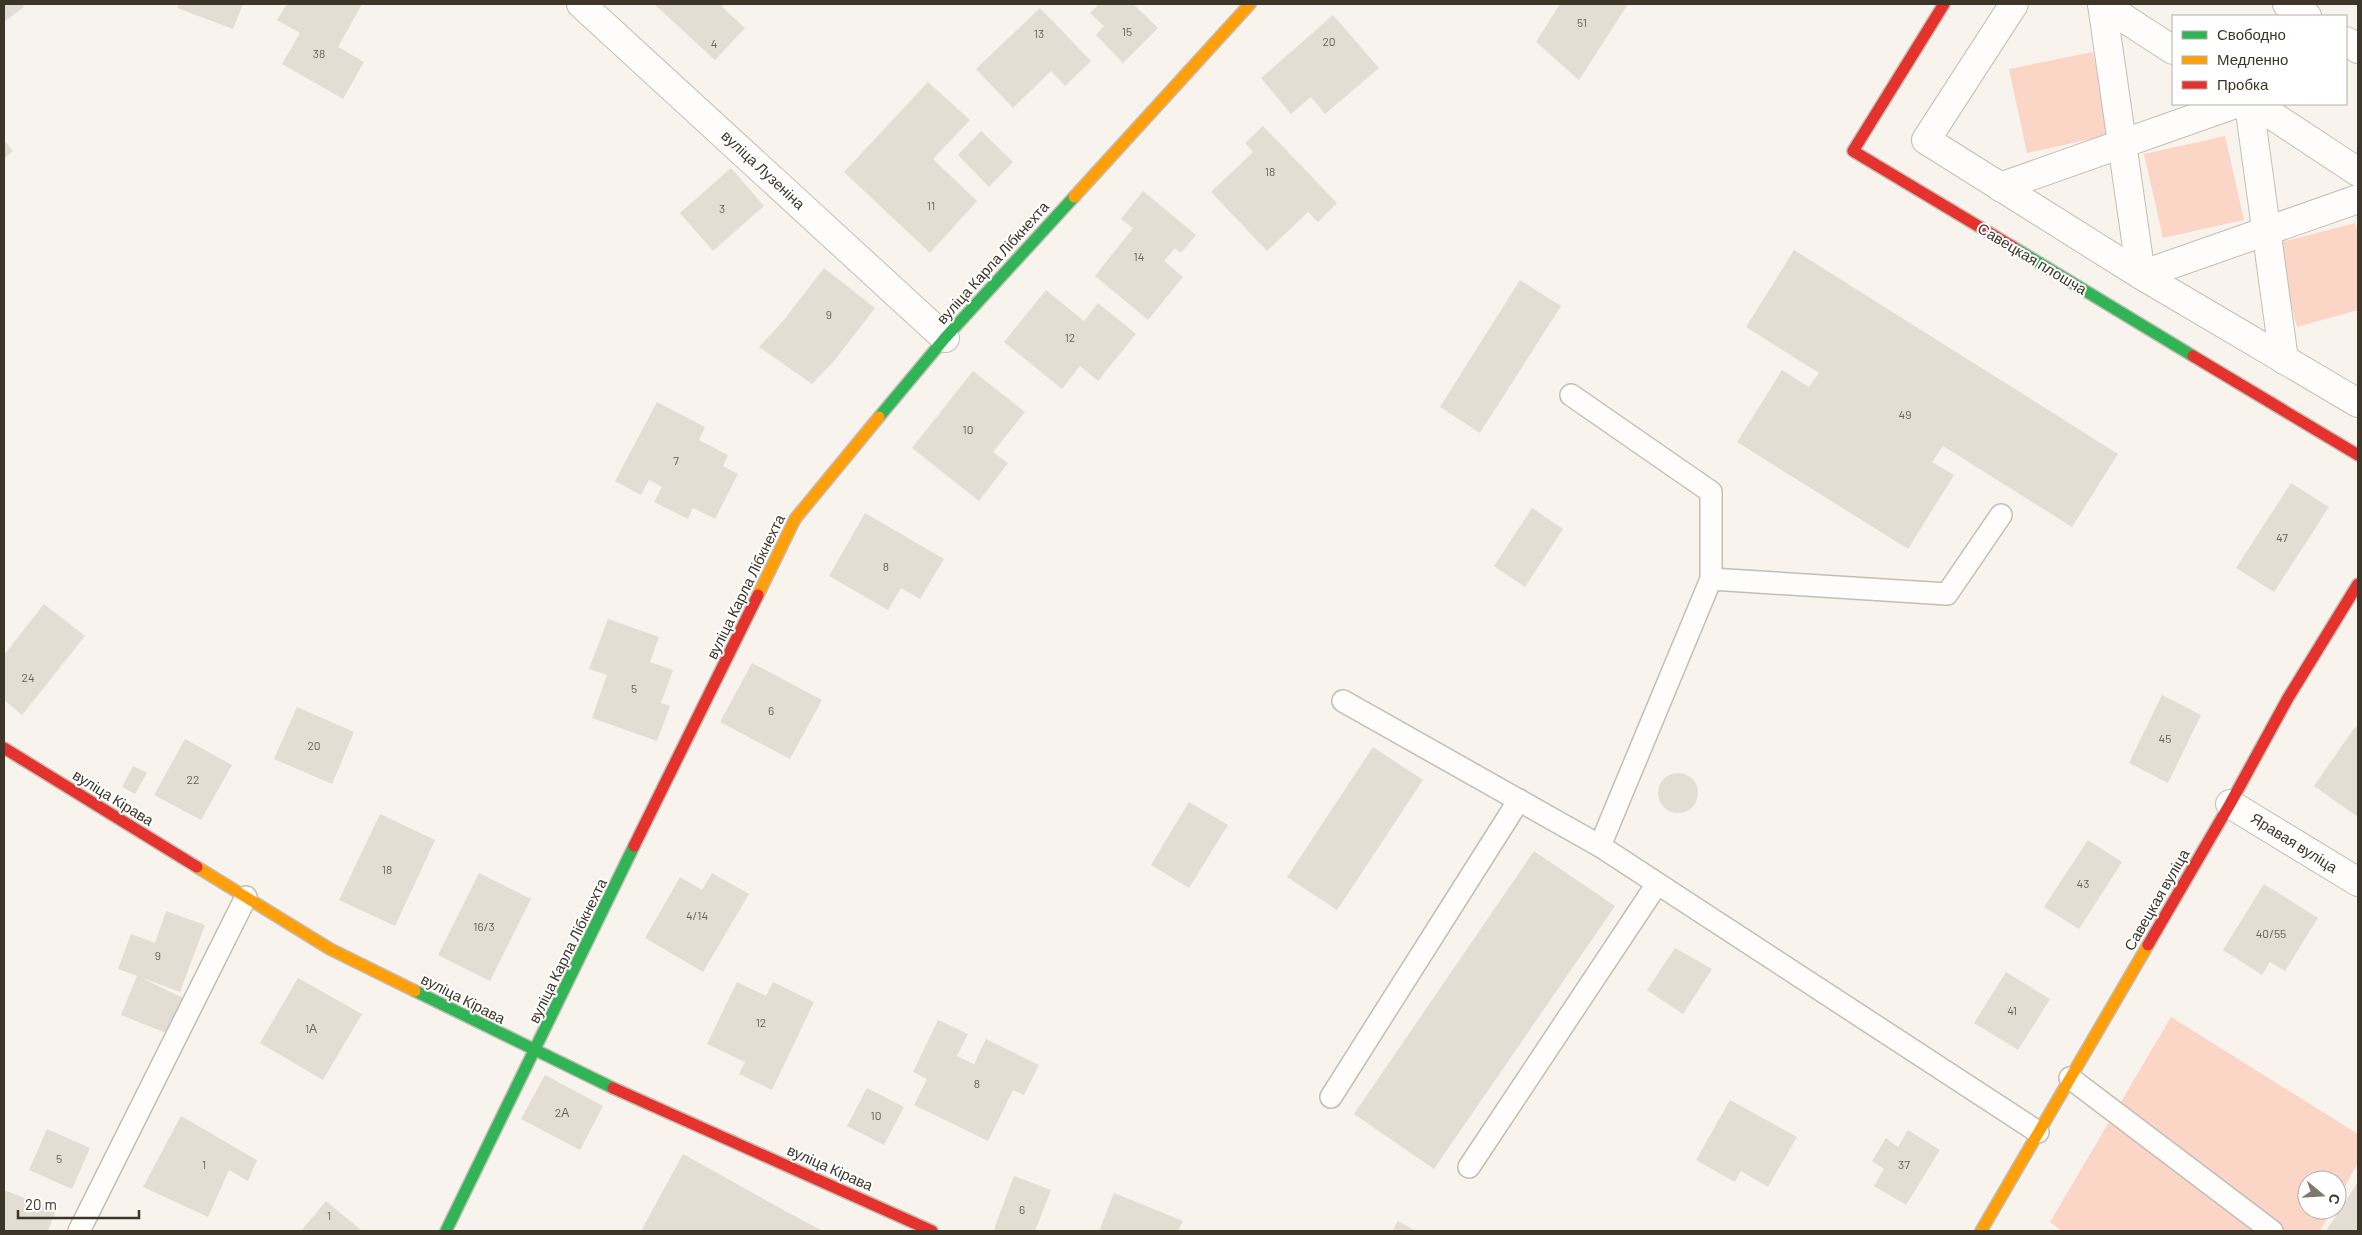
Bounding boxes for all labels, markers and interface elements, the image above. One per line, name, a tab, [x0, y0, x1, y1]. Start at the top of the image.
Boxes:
house number: 51	[1577, 15, 1587, 29]
legend	[2172, 15, 2347, 105]
house number: 15	[1122, 24, 1132, 38]
text: Свободно	[2217, 25, 2286, 43]
house number: 13	[1034, 26, 1044, 40]
house number: 20	[1322, 34, 1336, 48]
house number: 4	[711, 36, 717, 50]
house number: 38	[313, 46, 325, 60]
text: Медленно	[2217, 50, 2288, 68]
text: Пробка	[2217, 75, 2269, 93]
street label: вуліца Лузеніна	[718, 126, 810, 213]
house number: 18	[1265, 164, 1275, 178]
street label: вуліца Карла Лібкнехта	[932, 197, 1053, 327]
house number: 11	[927, 198, 935, 212]
house number: 3	[719, 201, 725, 215]
street label: Савецкая плошча	[1975, 218, 2091, 298]
house number: 14	[1134, 249, 1144, 263]
house number: 9	[826, 307, 832, 321]
house number: 12	[1065, 330, 1075, 344]
house number: 49	[1899, 407, 1911, 421]
house number: 10	[963, 422, 973, 436]
house number: 7	[673, 453, 679, 467]
street label: вуліца Карла Лібкнехта	[702, 511, 788, 662]
house number: 47	[2276, 530, 2288, 544]
house number: 8	[883, 559, 889, 573]
house number: 24	[21, 670, 35, 684]
house number: 5	[631, 681, 637, 695]
house number: 6	[768, 703, 774, 717]
house number: 45	[2159, 731, 2171, 745]
house number: 20	[307, 738, 321, 752]
street label: вуліца Кірава	[70, 765, 158, 829]
house number: 22	[187, 772, 199, 786]
street label: Яравая вуліца	[2248, 808, 2342, 876]
street label: Савецкая вуліца	[2120, 845, 2193, 953]
house number: 18	[382, 862, 392, 876]
street label: вуліца Карла Лібкнехта	[524, 875, 610, 1026]
house number: 43	[2077, 876, 2089, 890]
house number: 4/14	[686, 908, 708, 922]
house number: 16/3	[473, 919, 495, 933]
house number: 40/55	[2256, 926, 2286, 940]
house number: 9	[155, 948, 161, 962]
street label: вуліца Кірава	[419, 969, 509, 1027]
house number: 41	[2007, 1003, 2017, 1017]
house number: 12	[756, 1015, 766, 1029]
house number: 1А	[305, 1021, 317, 1035]
house number: 8	[974, 1076, 980, 1090]
house number: 2А	[555, 1105, 569, 1119]
house number: 10	[871, 1108, 881, 1122]
street label: вуліца Кірава	[785, 1140, 877, 1194]
house number: 5	[56, 1151, 62, 1165]
house number: 1	[202, 1157, 206, 1171]
house number: 37	[1898, 1157, 1910, 1171]
north arrow	[2297, 1170, 2347, 1220]
scale bar	[18, 1188, 139, 1220]
text: С	[2325, 1192, 2344, 1207]
text: 20 m	[25, 1195, 57, 1213]
house number: 6	[1019, 1202, 1025, 1216]
house number: 1	[327, 1208, 331, 1222]

